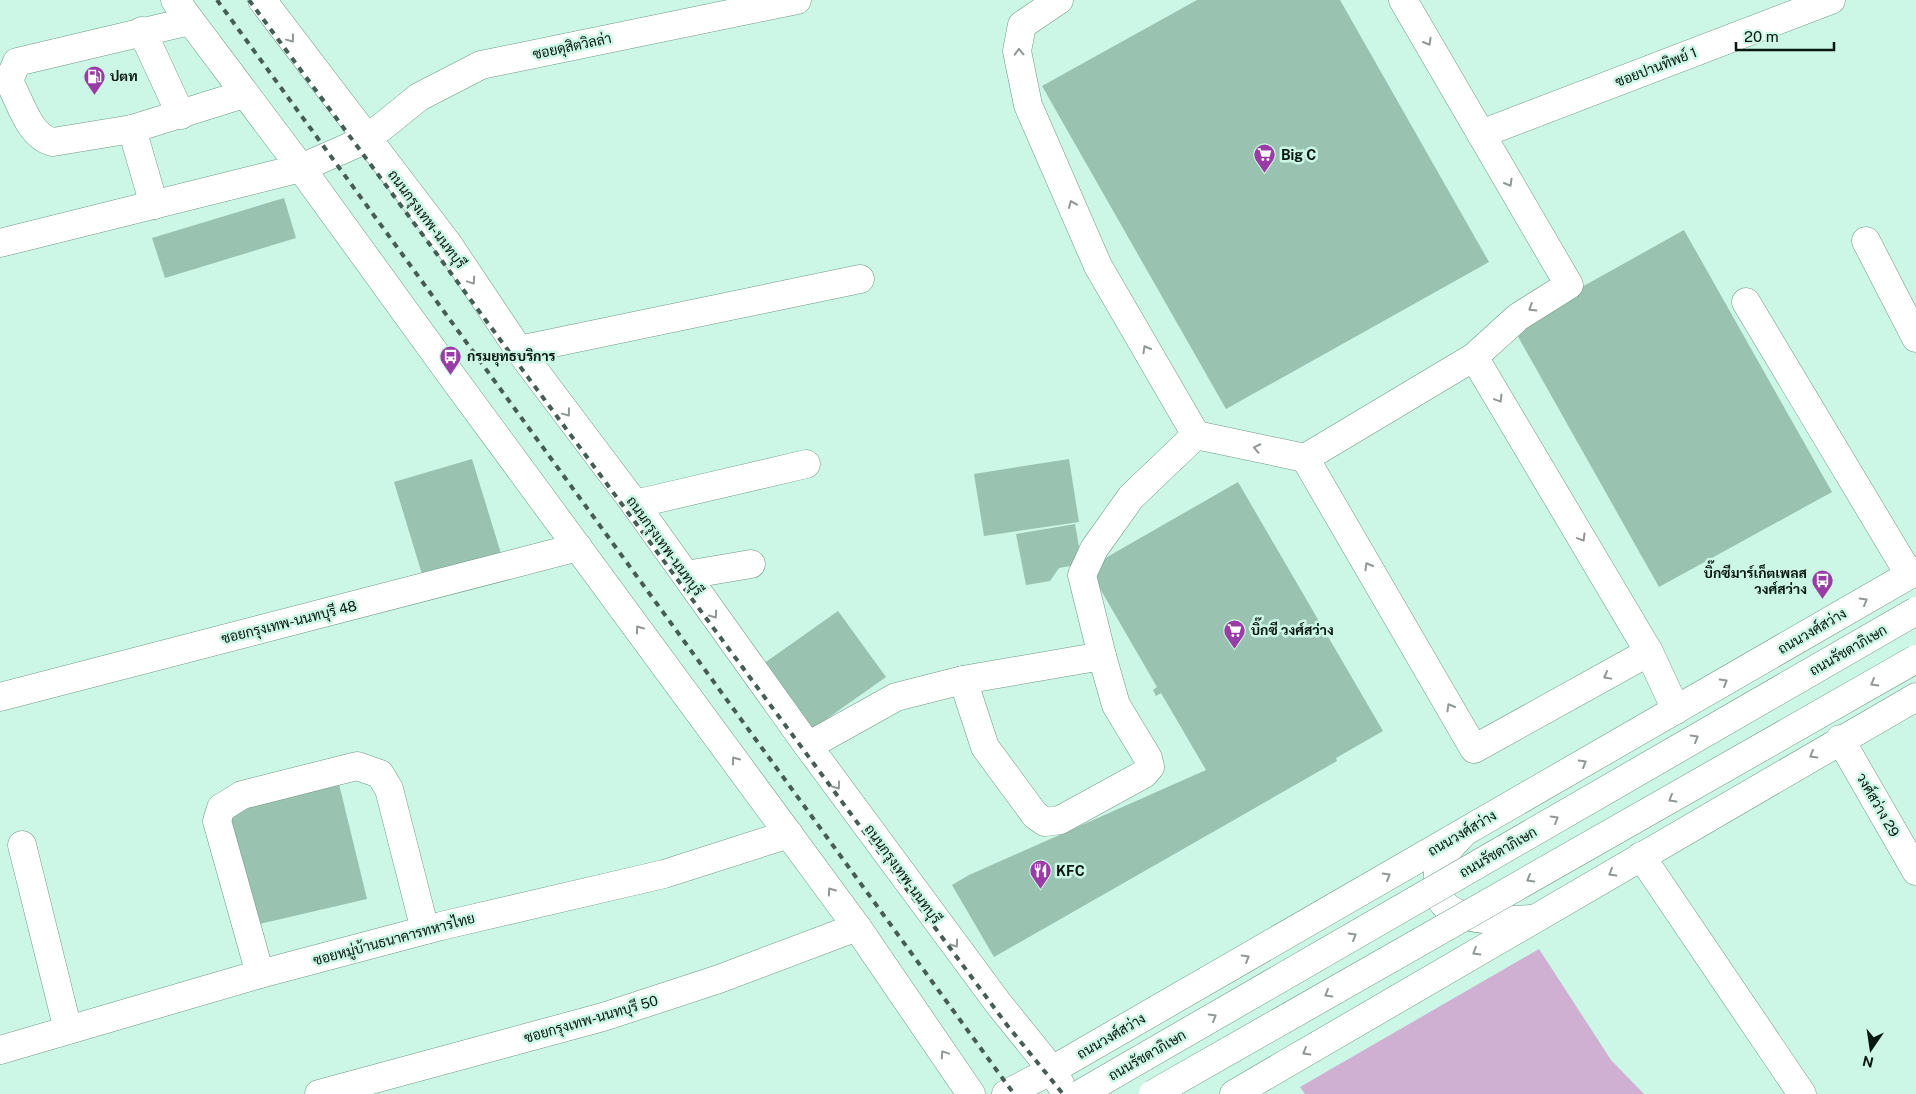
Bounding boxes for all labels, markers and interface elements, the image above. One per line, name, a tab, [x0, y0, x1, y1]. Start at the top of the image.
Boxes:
scale bar	[1736, 20, 1834, 52]
text: 20 m	[1744, 28, 1779, 45]
street label: ซอยดุสิตวิลล่า	[531, 30, 613, 64]
one-way arrow	[285, 33, 294, 43]
one-way arrow	[1421, 37, 1431, 46]
street label: ซอยปานทิพย์ 1	[1613, 43, 1699, 90]
one-way arrow	[1014, 48, 1024, 56]
fuel station icon: ปตท	[82, 64, 106, 95]
place label: ปตท	[110, 68, 138, 84]
supermarket icon: Big C	[1253, 143, 1277, 174]
place label: Big C	[1281, 147, 1316, 163]
street label: ถนนกรุงเทพ-นนทบุรี	[383, 166, 470, 273]
one-way arrow	[1503, 177, 1513, 186]
one-way arrow	[1067, 200, 1078, 209]
one-way arrow	[466, 276, 476, 285]
one-way arrow	[1528, 302, 1537, 312]
bus stop icon: กรมยุทธบริการ	[439, 344, 463, 375]
one-way arrow	[1142, 345, 1152, 354]
place label: กรมยุทธบริการ	[467, 348, 556, 367]
one-way arrow	[1492, 393, 1502, 402]
one-way arrow	[561, 407, 570, 417]
one-way arrow	[1253, 443, 1262, 453]
street label: ถนนกรุงเทพ-นนทบุรี	[622, 493, 707, 600]
one-way arrow	[1575, 533, 1585, 542]
place label: บิ๊กซีมาร์เก็ตเพลส วงศ์สว่าง	[1704, 560, 1807, 597]
one-way arrow	[1364, 563, 1374, 572]
bus stop icon: บิ๊กซีมาร์เก็ตเพลส วงศ์สว่าง	[1811, 569, 1835, 600]
street label: ซอยกรุงเทพ-นนทบุรี 48	[219, 596, 359, 649]
one-way arrow	[1859, 597, 1868, 607]
street label: ถนนวงศ์สว่าง	[1774, 604, 1849, 657]
one-way arrow	[709, 609, 717, 618]
place label: บิ๊กซี วงศ์สว่าง	[1251, 617, 1334, 638]
supermarket icon: บิ๊กซี วงศ์สว่าง	[1223, 618, 1247, 649]
street label: ถนนรัชดาภิเษก	[1806, 621, 1890, 679]
one-way arrow	[636, 626, 644, 635]
one-way arrow	[1603, 670, 1612, 680]
one-way arrow	[1870, 677, 1879, 687]
one-way arrow	[1718, 679, 1727, 689]
one-way arrow	[1446, 703, 1456, 712]
one-way arrow	[1690, 735, 1699, 745]
one-way arrow	[1809, 749, 1818, 759]
one-way arrow	[732, 756, 741, 766]
one-way arrow	[1578, 760, 1587, 770]
street label: วงศ์สว่าง 29	[1853, 770, 1904, 840]
one-way arrow	[832, 780, 840, 789]
one-way arrow	[1668, 792, 1677, 802]
street label: ถนนวงศ์สว่าง	[1424, 806, 1499, 859]
one-way arrow	[1549, 816, 1558, 826]
street label: ถนนกรุงเทพ-นนทบุรี	[860, 821, 945, 928]
street label: ถนนรัชดาภิเษก	[1456, 823, 1540, 881]
restaurant icon: KFC	[1028, 859, 1052, 890]
place label: KFC	[1056, 863, 1085, 879]
one-way arrow	[1609, 866, 1618, 876]
one-way arrow	[1381, 873, 1390, 883]
one-way arrow	[1527, 873, 1536, 883]
one-way arrow	[828, 887, 837, 897]
street label: ซอยหมู่บ้านธนาคารทหารไทย	[311, 909, 477, 970]
one-way arrow	[1348, 932, 1357, 942]
one-way arrow	[948, 939, 958, 948]
one-way arrow	[1473, 946, 1482, 956]
one-way arrow	[1241, 954, 1250, 964]
one-way arrow	[1325, 988, 1334, 998]
street label: ซอยกรุงเทพ-นนทบุรี 50	[522, 991, 660, 1048]
street label: ถนนวงศ์สว่าง	[1073, 1009, 1148, 1062]
one-way arrow	[1207, 1013, 1216, 1023]
north arrow	[1846, 1024, 1896, 1074]
street label: ถนนรัชดาภิเษก	[1105, 1026, 1189, 1084]
one-way arrow	[1302, 1046, 1311, 1056]
one-way arrow	[940, 1050, 950, 1059]
text: N	[1861, 1053, 1875, 1071]

